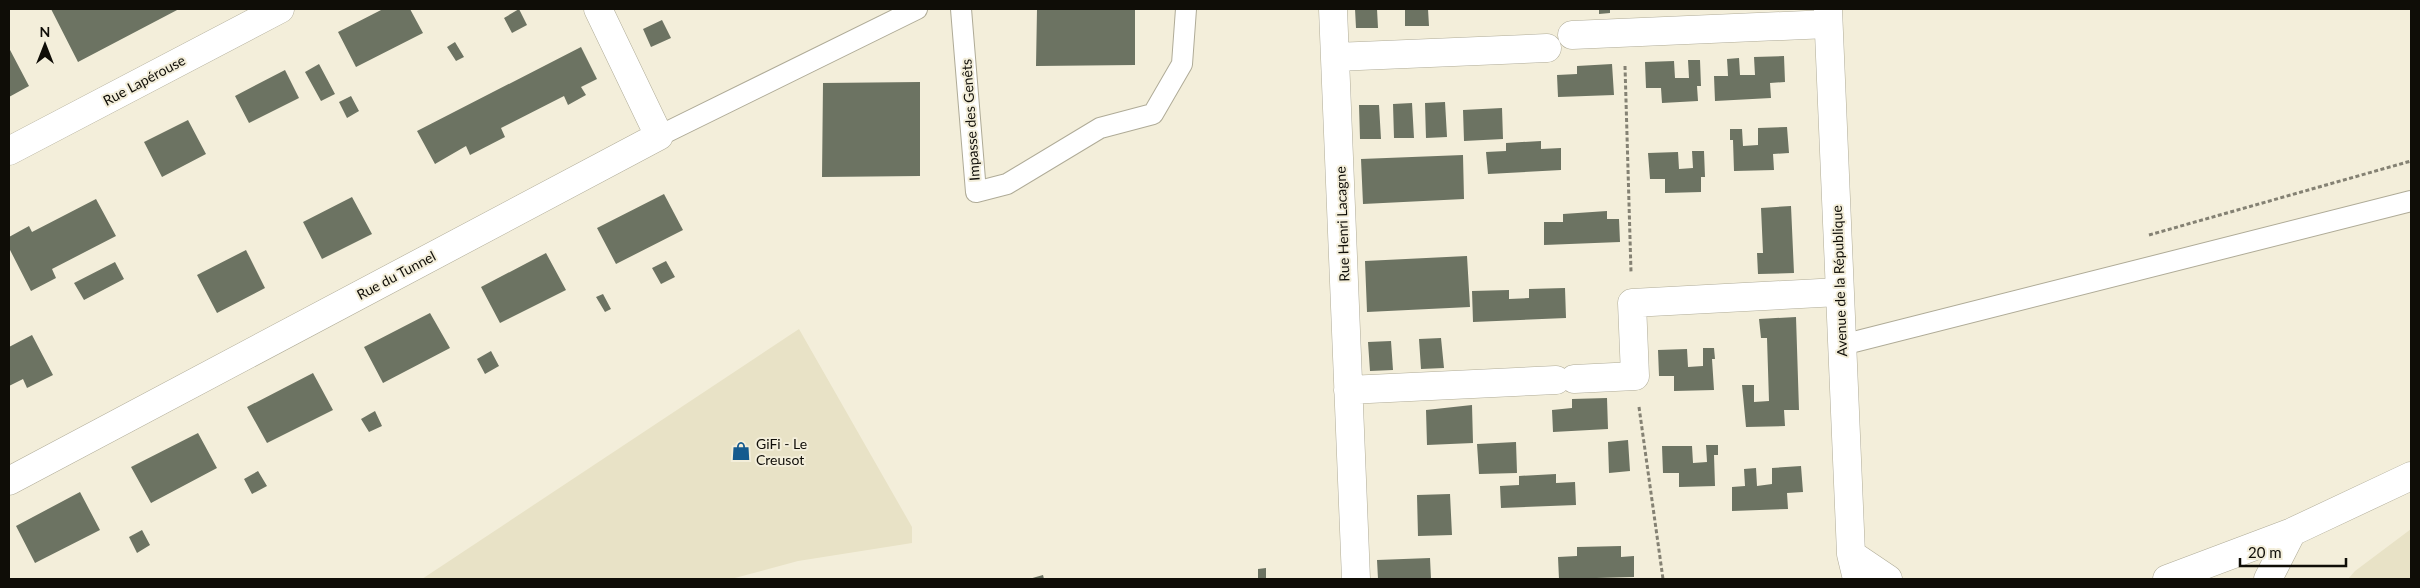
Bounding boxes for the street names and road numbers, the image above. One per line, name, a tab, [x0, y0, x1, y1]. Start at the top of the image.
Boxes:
street label: Rue Lapérouse	[100, 51, 188, 109]
street label: Impasse des Genêts	[957, 59, 983, 181]
street label: Rue Henri Lacagne	[1331, 166, 1353, 282]
street label: Avenue de la République	[1828, 205, 1850, 357]
street label: Rue du Tunnel	[354, 247, 438, 303]

